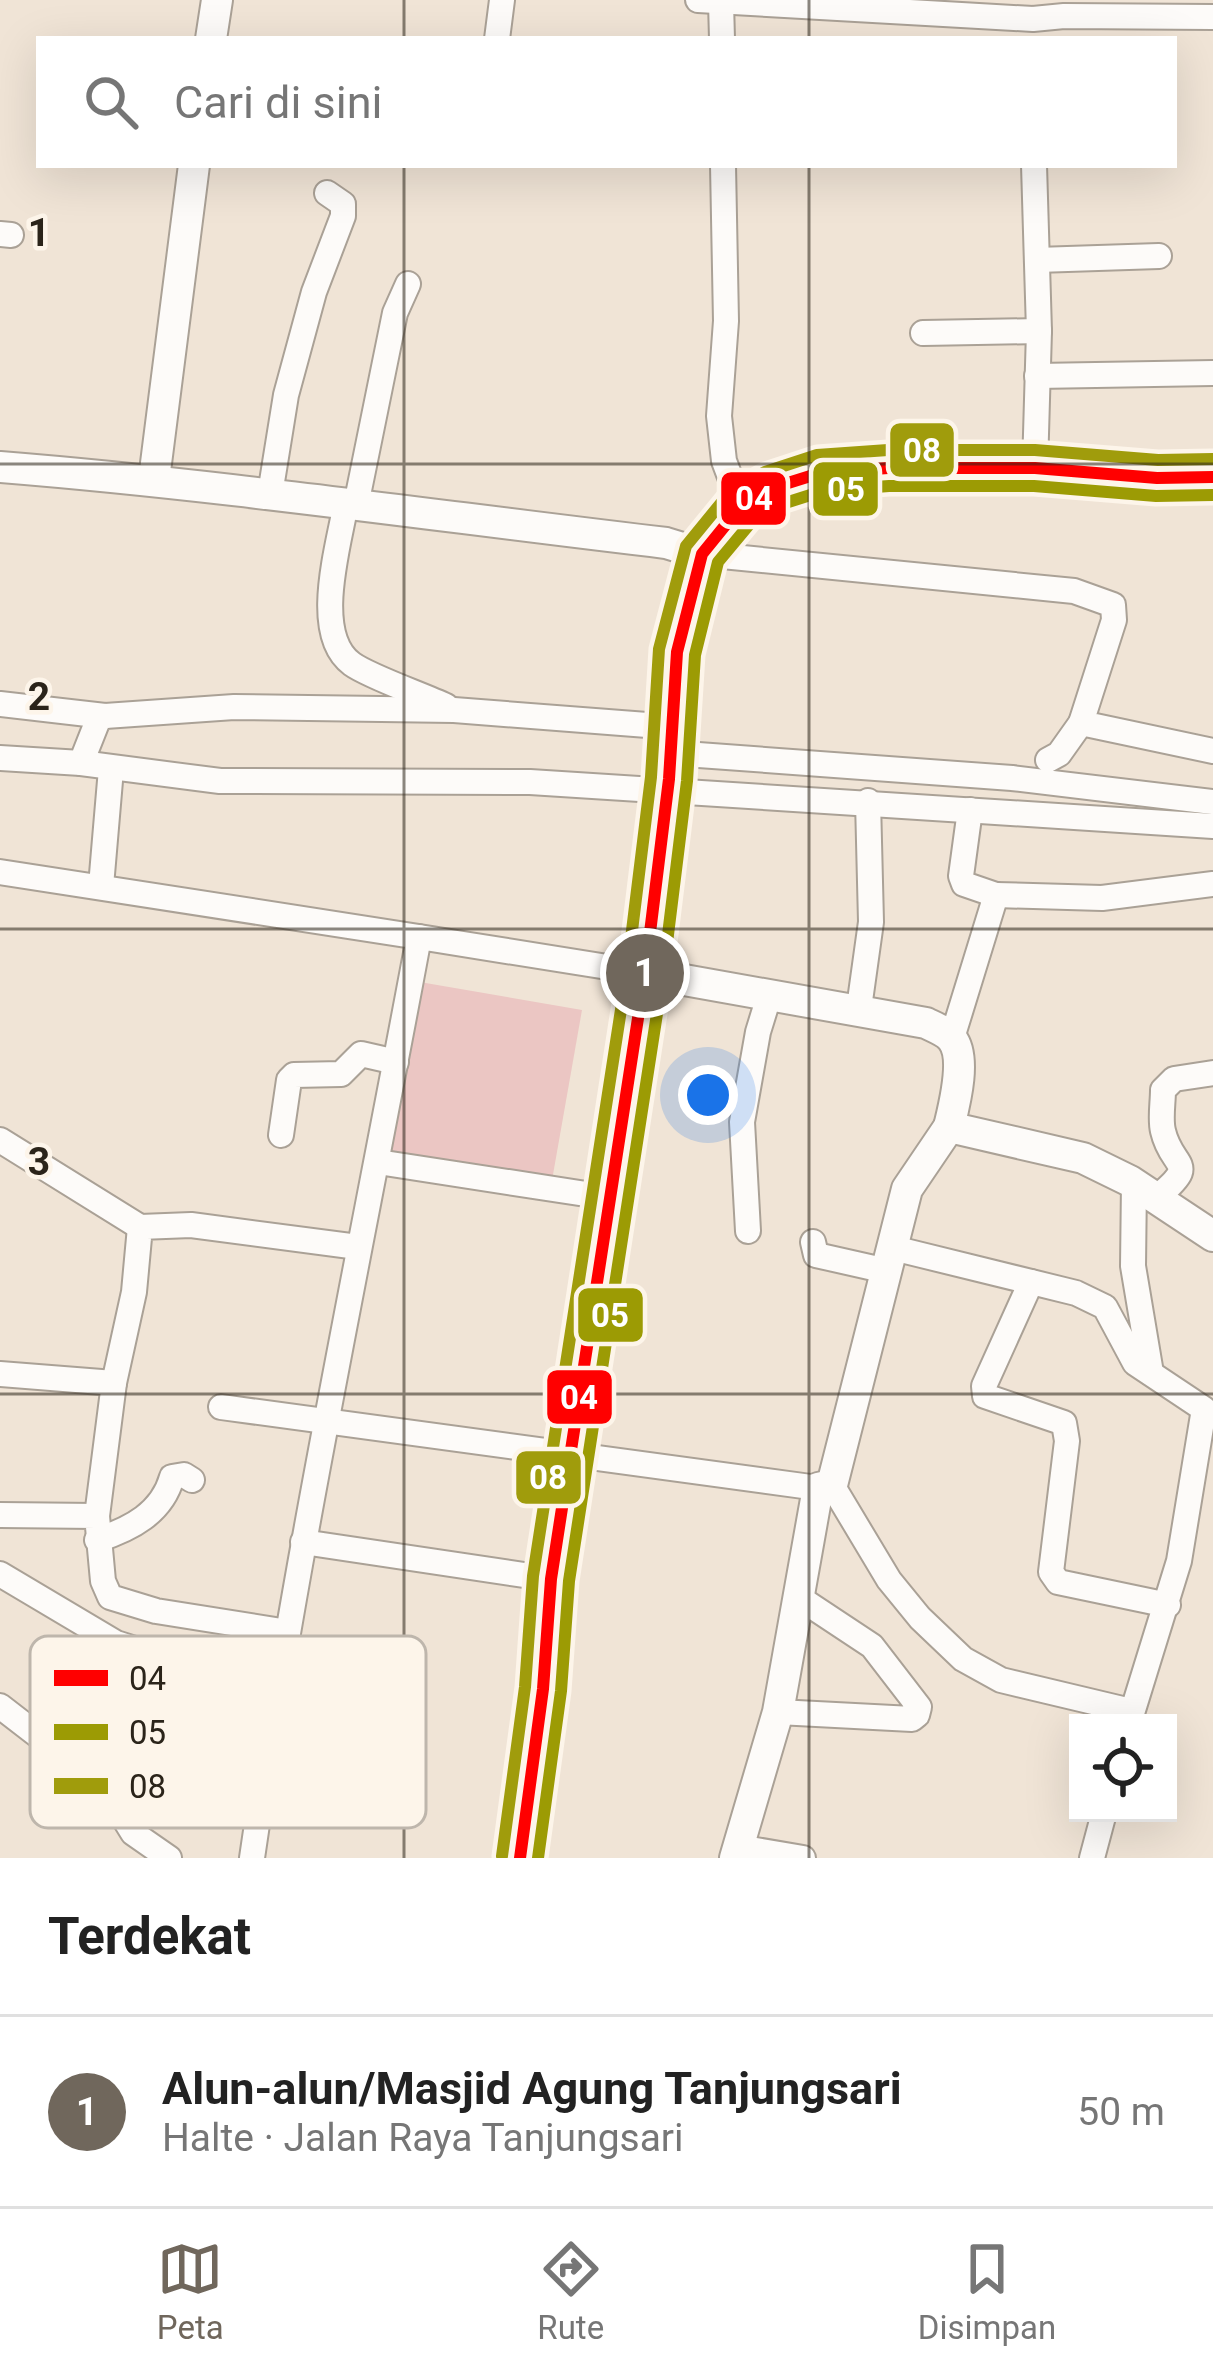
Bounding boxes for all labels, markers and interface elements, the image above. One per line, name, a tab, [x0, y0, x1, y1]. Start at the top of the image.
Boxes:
search box	[36, 36, 1177, 168]
icon: search	[78, 69, 144, 135]
text: Cari di sini	[174, 76, 383, 129]
text: 1	[28, 210, 50, 256]
line badge: 08	[888, 421, 956, 479]
text: 08	[903, 431, 941, 470]
line badge: 05	[811, 460, 880, 518]
line badge: 04	[719, 470, 788, 527]
text: 05	[827, 470, 865, 509]
text: 04	[735, 479, 773, 518]
text: 2	[28, 674, 50, 720]
pin: 1	[606, 928, 684, 1018]
your location	[678, 1065, 738, 1125]
text: 3	[28, 1139, 50, 1185]
line badge: 05	[576, 1286, 645, 1344]
text: 05	[591, 1296, 629, 1335]
line badge: 04	[545, 1368, 614, 1426]
text: 04	[560, 1378, 598, 1417]
line badge: 08	[514, 1449, 583, 1506]
text: 08	[529, 1458, 567, 1497]
legend	[30, 1636, 426, 1828]
text: 04	[129, 1659, 166, 1698]
text: 05	[129, 1713, 166, 1752]
map controls	[1069, 1714, 1177, 1822]
button: locate	[1069, 1714, 1177, 1822]
text: 08	[129, 1767, 166, 1806]
text: Terdekat	[48, 1907, 251, 1966]
text: Alun-alun/Masjid Agung Tanjungsari	[162, 2062, 902, 2115]
text: 1	[76, 2089, 98, 2135]
text: 50 m	[1077, 2089, 1165, 2135]
text: Halte · Jalan Raya Tanjungsari	[162, 2115, 684, 2161]
tab: Peta	[157, 2236, 224, 2347]
tab: Rute	[537, 2236, 604, 2347]
tab: Disimpan	[918, 2236, 1056, 2347]

